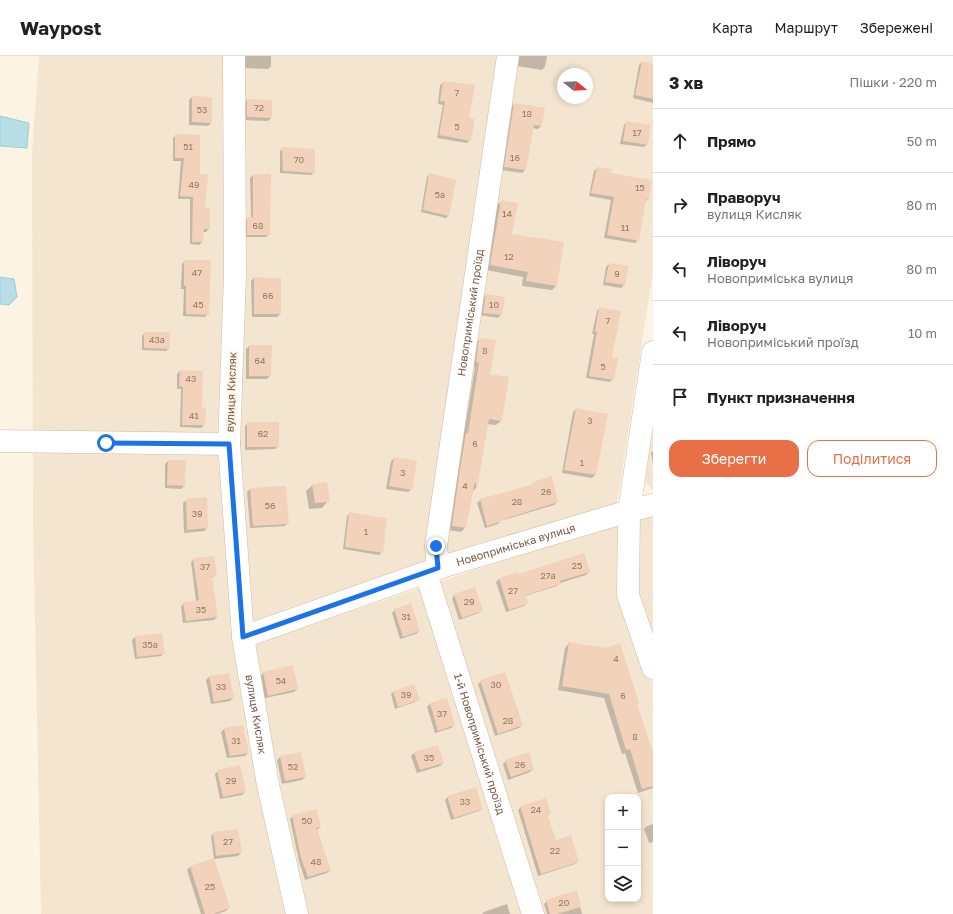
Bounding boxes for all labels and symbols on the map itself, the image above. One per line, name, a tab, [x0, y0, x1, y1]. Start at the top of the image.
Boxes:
north arrow	[557, 68, 593, 104]
house number: 7	[455, 87, 460, 98]
house number: 72	[254, 102, 264, 113]
house number: 53	[197, 104, 207, 115]
house number: 18	[522, 108, 532, 119]
house number: 5	[454, 121, 460, 132]
house number: 17	[632, 127, 642, 138]
house number: 51	[183, 141, 193, 152]
house number: 16	[510, 152, 520, 163]
house number: 70	[294, 154, 305, 165]
house number: 49	[189, 179, 199, 190]
house number: 15	[635, 182, 645, 193]
house number: 5а	[435, 189, 445, 200]
house number: 14	[502, 208, 512, 219]
house number: 68	[253, 220, 263, 231]
house number: 11	[621, 222, 630, 233]
street label: Новоприміський проїзд	[454, 248, 486, 377]
house number: 12	[504, 251, 514, 262]
house number: 47	[192, 267, 202, 278]
house number: 9	[614, 268, 620, 279]
house number: 66	[263, 290, 273, 301]
house number: 45	[193, 299, 203, 310]
house number: 10	[489, 299, 499, 310]
house number: 7	[606, 315, 611, 326]
house number: 43а	[149, 334, 165, 345]
house number: 8	[482, 345, 488, 356]
street label: вулиця Кисляк	[223, 351, 238, 432]
house number: 64	[255, 355, 266, 366]
house number: 5	[600, 361, 606, 372]
house number: 43	[186, 373, 196, 384]
house number: 41	[189, 410, 200, 421]
house number: 3	[587, 415, 593, 426]
house number: 62	[258, 428, 268, 439]
route start	[97, 434, 115, 452]
house number: 6	[472, 438, 478, 449]
house number: 1	[580, 457, 585, 468]
house number: 3	[400, 467, 406, 478]
house number: 4	[462, 480, 468, 491]
house number: 26	[541, 486, 551, 497]
house number: 28	[512, 496, 522, 507]
house number: 56	[265, 500, 275, 511]
house number: 39	[192, 508, 202, 519]
street label: Новоприміська вулиця	[454, 520, 577, 568]
house number: 1	[364, 526, 369, 537]
route end	[427, 537, 445, 555]
house number: 25	[572, 560, 582, 571]
house number: 37	[200, 561, 210, 572]
house number: 27а	[540, 570, 556, 581]
house number: 27	[508, 585, 518, 596]
house number: 29	[464, 596, 474, 607]
house number: 35	[196, 604, 206, 615]
house number: 31	[401, 611, 411, 622]
house number: 35а	[142, 639, 158, 650]
house number: 4	[613, 653, 619, 664]
street label: 1-й Новоприміський проїзд	[452, 671, 508, 816]
street label: вулиця Кисляк	[243, 673, 270, 756]
house number: 54	[276, 675, 287, 686]
house number: 30	[491, 679, 502, 690]
house number: 33	[216, 681, 226, 692]
house number: 39	[401, 689, 411, 700]
house number: 6	[620, 690, 626, 701]
house number: 37	[437, 708, 447, 719]
house number: 28	[503, 715, 513, 726]
house number: 8	[632, 731, 638, 742]
house number: 31	[231, 735, 241, 746]
house number: 35	[424, 752, 434, 763]
house number: 26	[515, 759, 525, 770]
house number: 52	[288, 761, 298, 772]
house number: 29	[226, 775, 236, 786]
house number: 33	[460, 796, 470, 807]
house number: 24	[531, 804, 542, 815]
house number: 50	[302, 815, 313, 826]
house number: 27	[223, 836, 233, 847]
house number: 22	[550, 845, 560, 856]
house number: 48	[311, 856, 321, 867]
house number: 25	[205, 881, 215, 892]
house number: 20	[559, 897, 570, 908]

